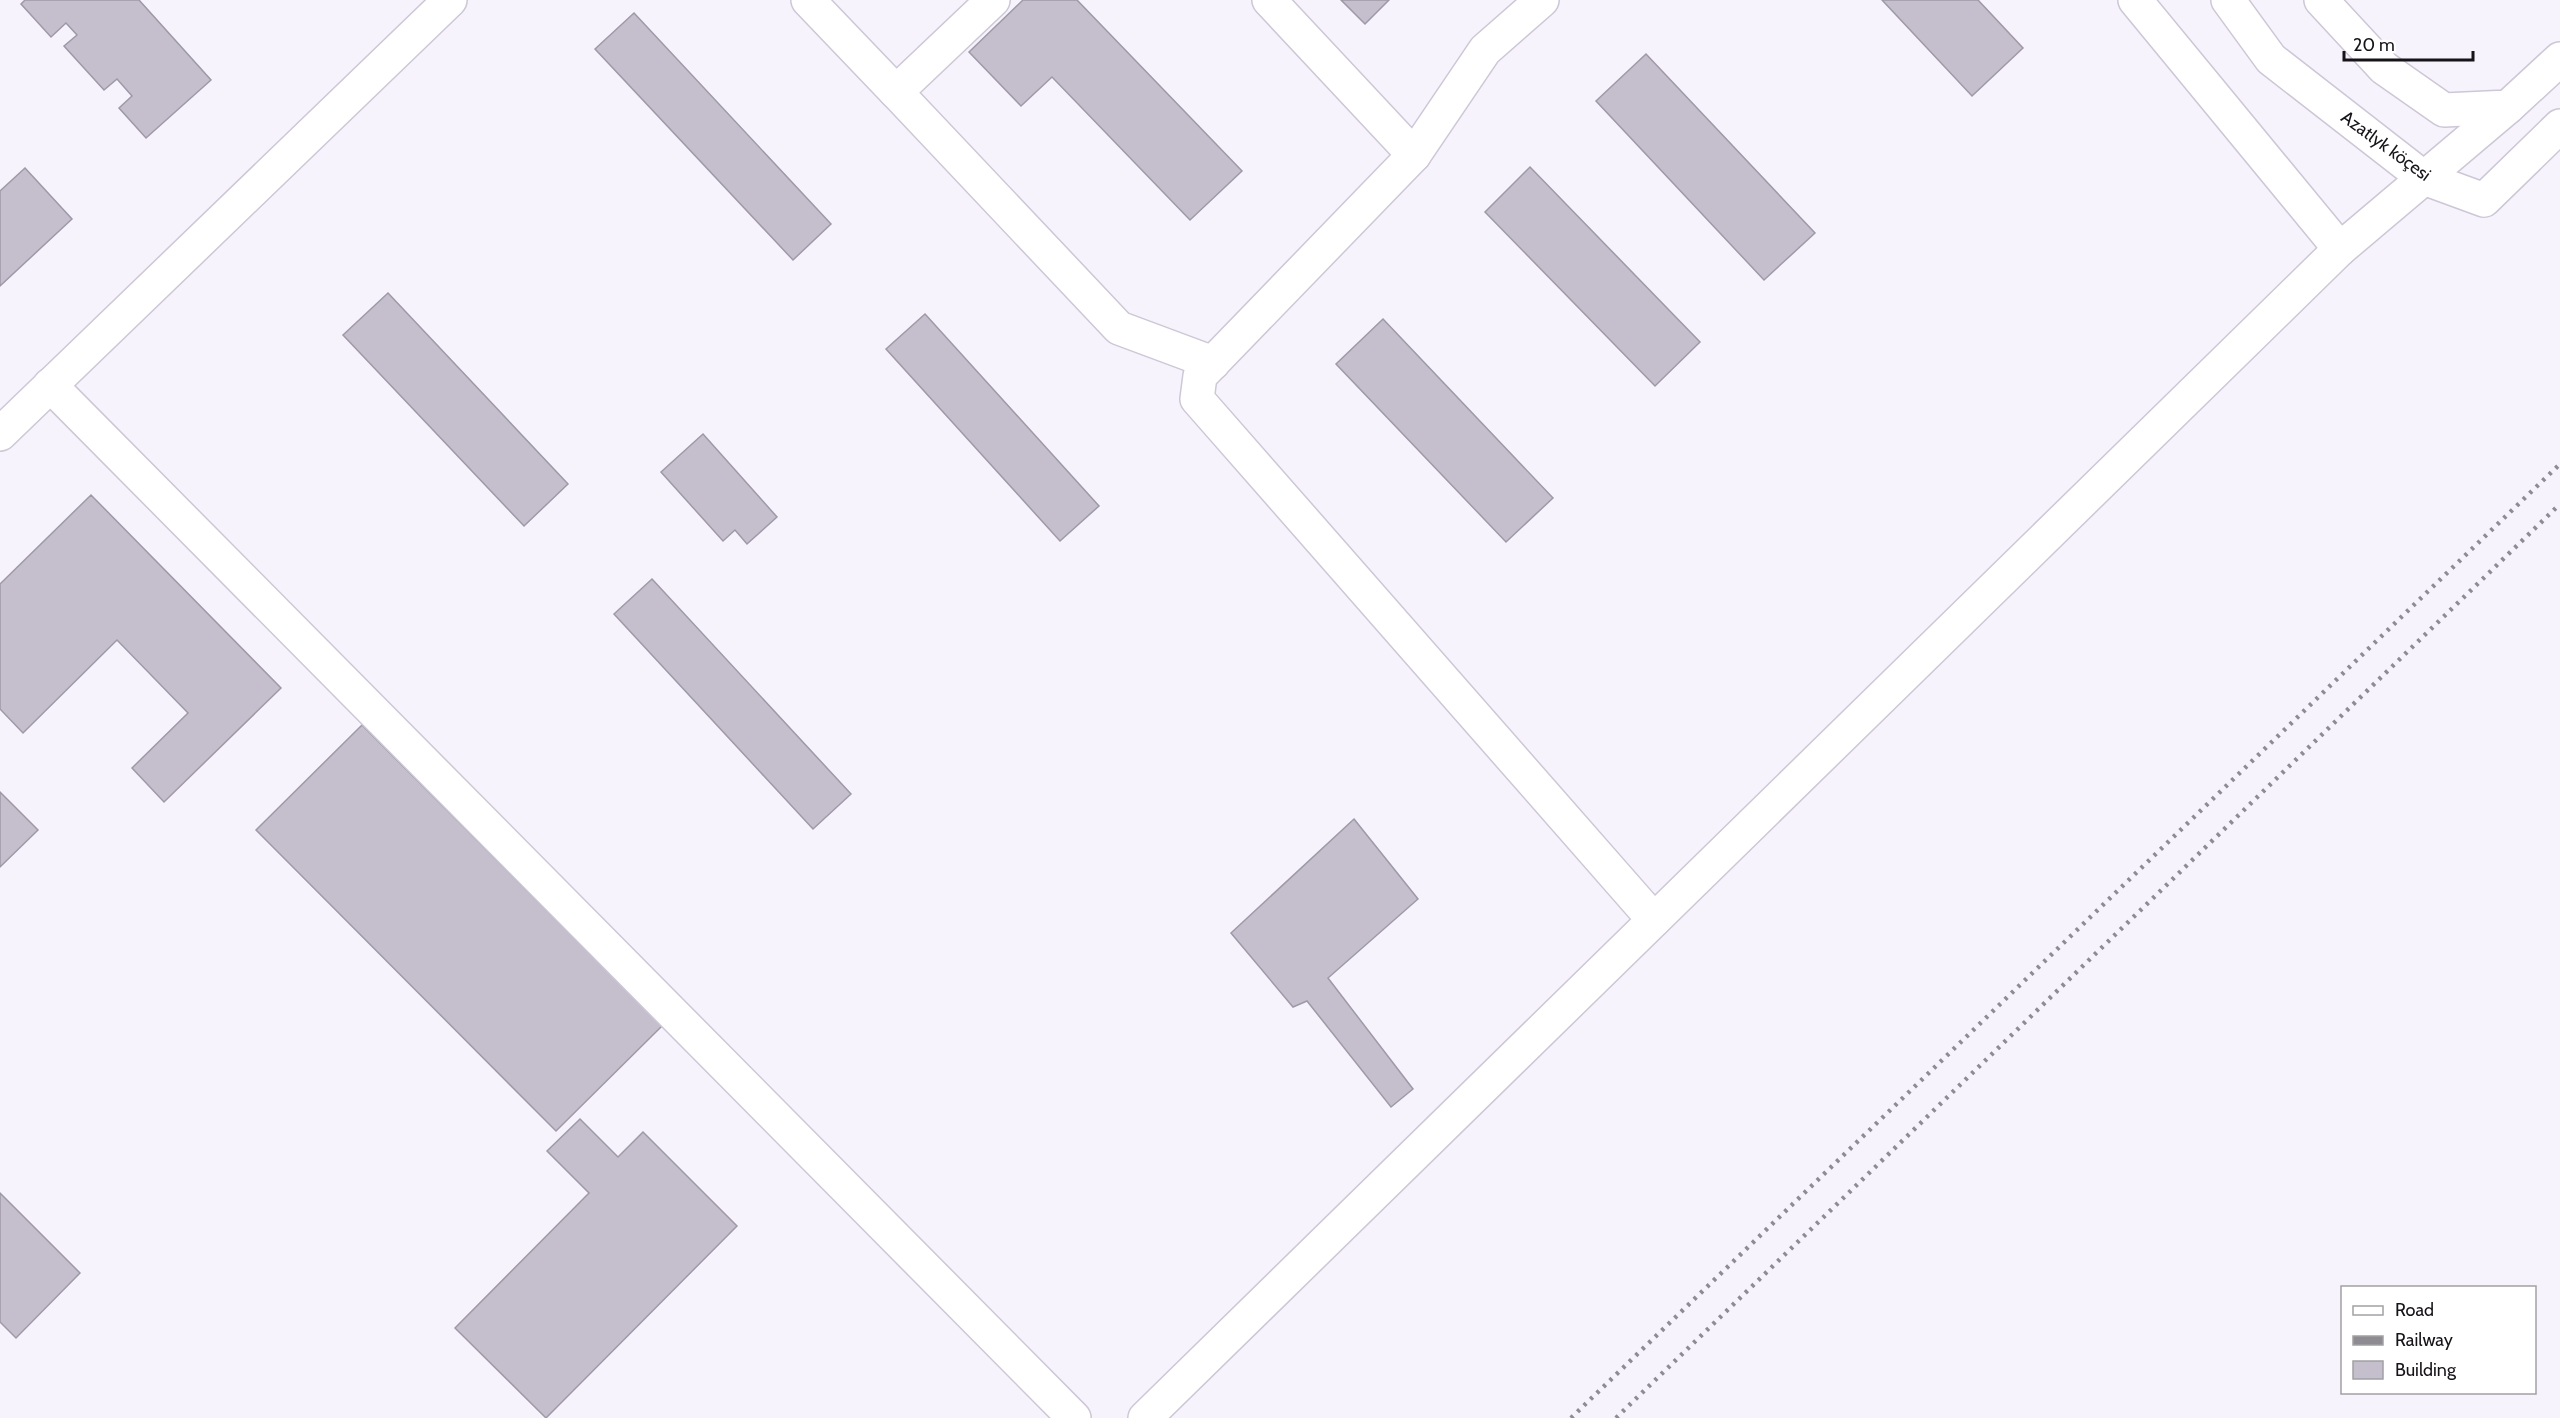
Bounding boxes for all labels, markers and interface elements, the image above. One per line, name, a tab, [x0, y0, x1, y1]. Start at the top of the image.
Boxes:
scale bar	[2344, 24, 2473, 62]
text: 20 m	[2353, 34, 2395, 56]
street label: Azatlyk köçesi	[2337, 106, 2435, 186]
legend	[2341, 1286, 2536, 1394]
text: Road	[2395, 1299, 2434, 1321]
text: Railway	[2395, 1329, 2453, 1351]
text: Building	[2395, 1359, 2457, 1381]

